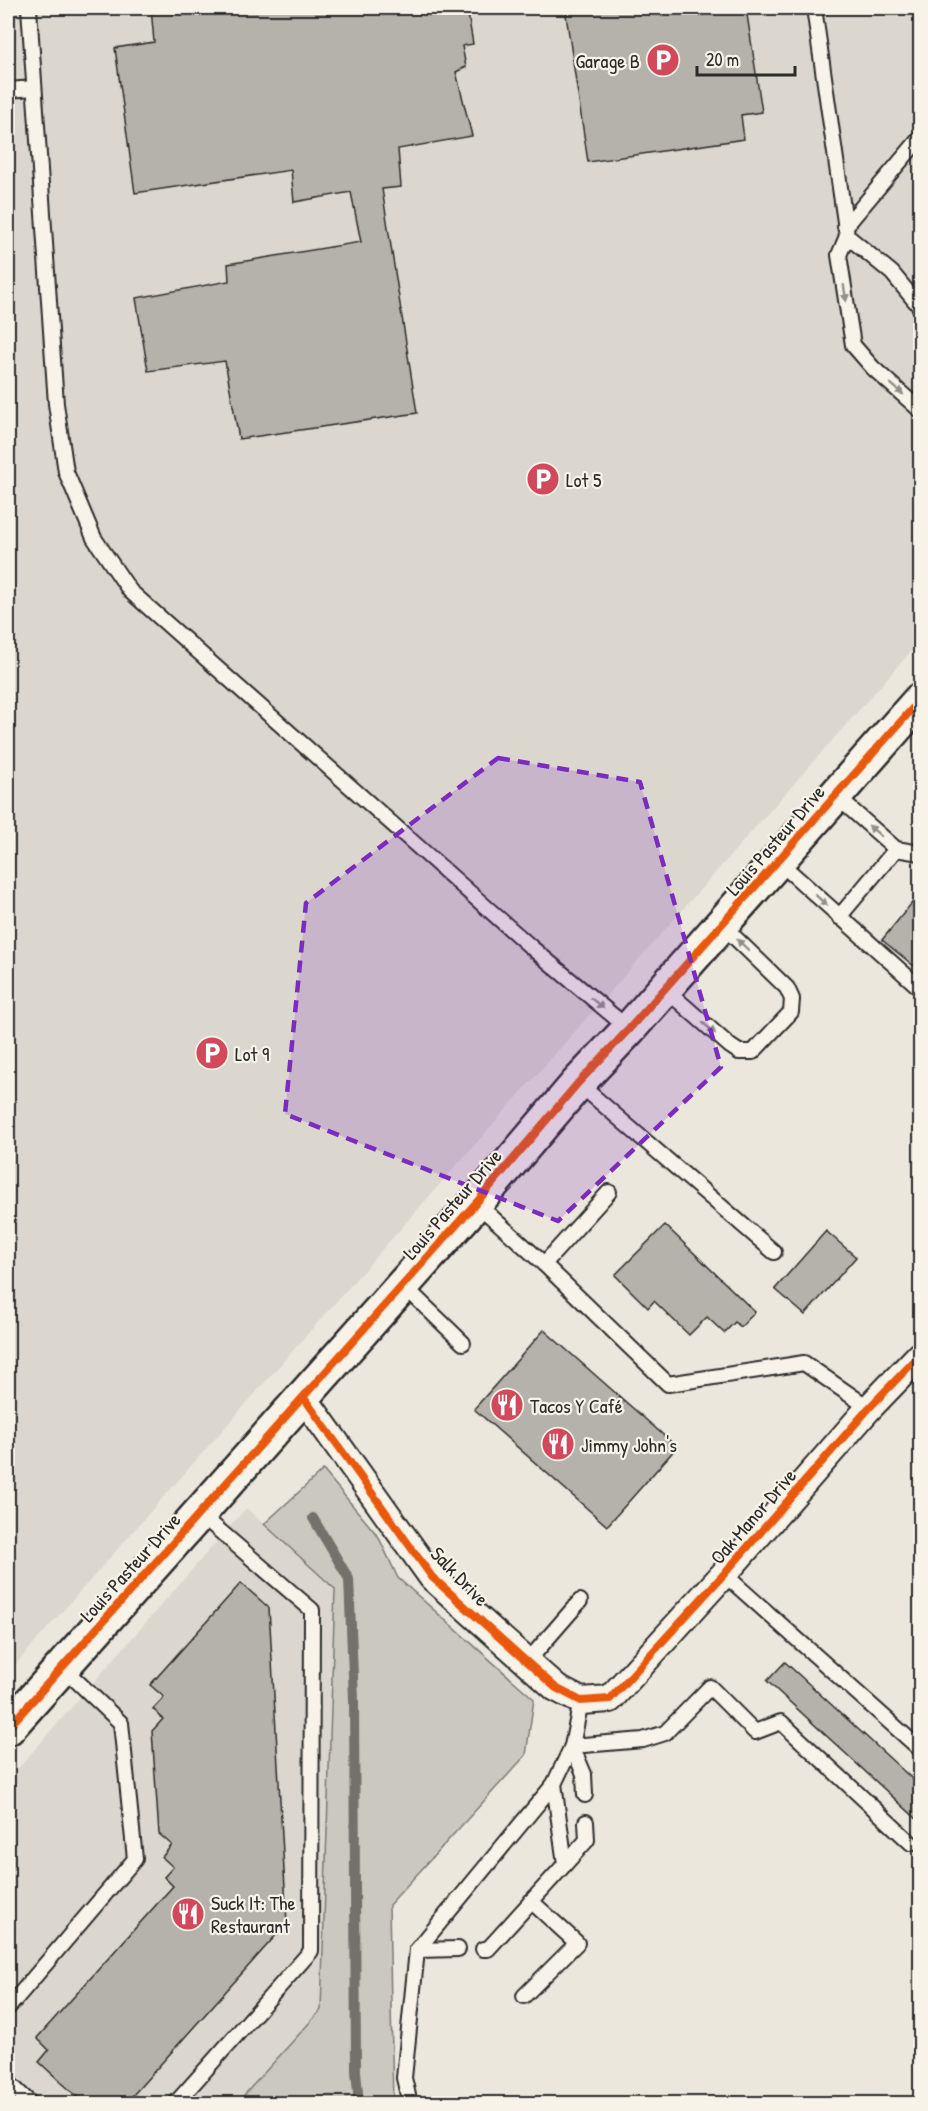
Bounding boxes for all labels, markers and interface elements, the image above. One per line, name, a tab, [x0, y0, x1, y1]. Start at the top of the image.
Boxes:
scale bar	[697, 39, 794, 77]
parking icon: Garage B	[645, 42, 681, 78]
place label: Garage B	[575, 47, 640, 74]
text: 20 m	[706, 47, 739, 72]
one-way arrow	[841, 284, 850, 303]
one-way arrow	[889, 382, 904, 396]
parking icon: Lot 5	[525, 461, 561, 497]
place label: Lot 5	[566, 466, 602, 493]
street label: Louis Pasteur Drive	[719, 779, 831, 901]
one-way arrow	[868, 825, 883, 838]
one-way arrow	[813, 893, 828, 906]
one-way arrow	[735, 938, 750, 952]
one-way arrow	[589, 996, 605, 1009]
one-way arrow	[701, 1021, 716, 1034]
parking icon: Lot 9	[194, 1035, 230, 1071]
place label: Lot 9	[235, 1040, 269, 1067]
street label: Louis Pasteur Drive	[396, 1143, 508, 1265]
restaurant icon: Tacos Y Café	[489, 1387, 525, 1423]
place label: Tacos Y Café	[530, 1392, 623, 1419]
restaurant icon: Jimmy John's	[540, 1426, 576, 1462]
place label: Jimmy John's	[581, 1431, 677, 1458]
street label: Oak Manor Drive	[704, 1462, 802, 1570]
street label: Louis Pasteur Drive	[74, 1507, 186, 1627]
street label: Salk Drive	[425, 1540, 495, 1612]
place label: Suck It: The Restaurant	[211, 1889, 295, 1939]
restaurant icon: Suck It: The Restaurant	[170, 1896, 206, 1932]

